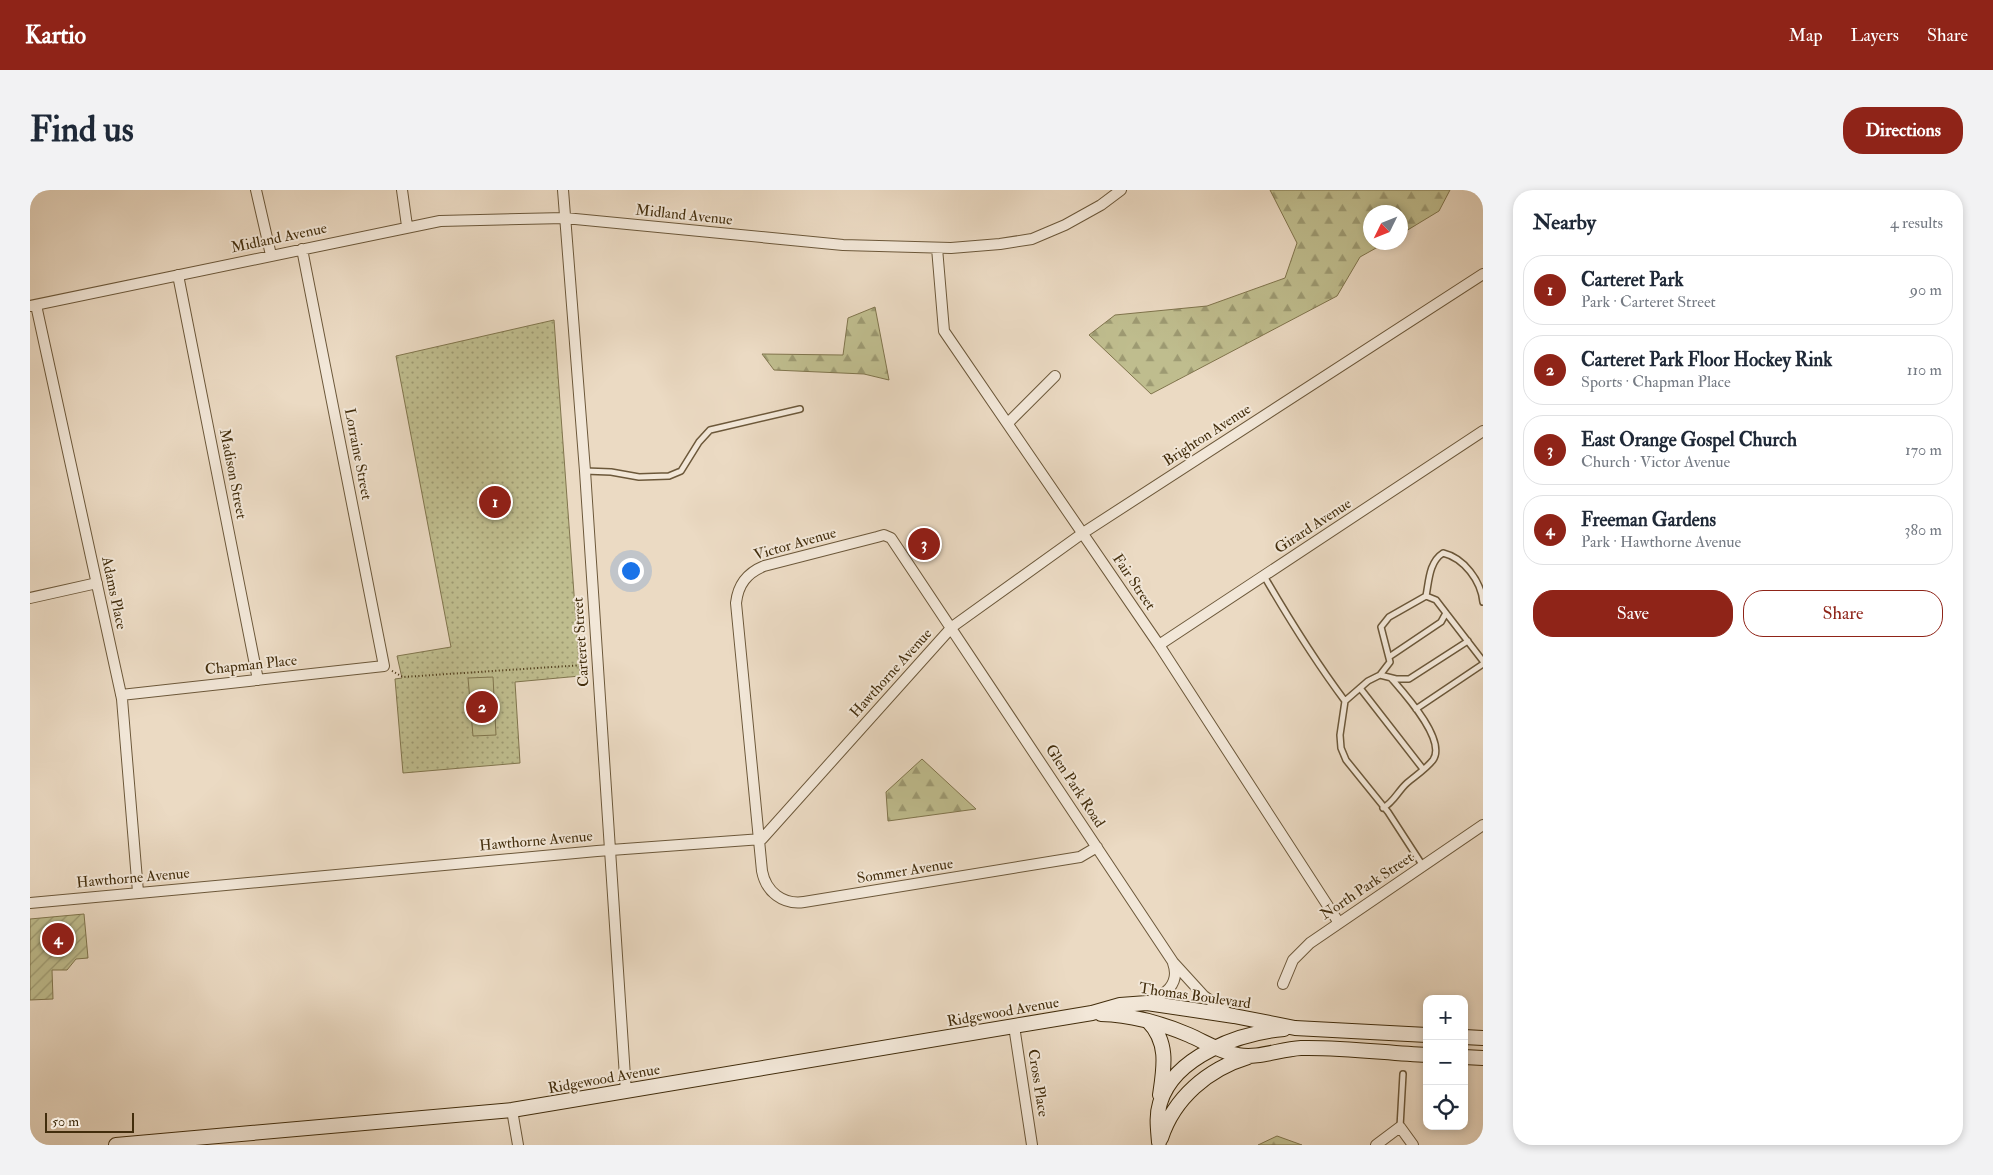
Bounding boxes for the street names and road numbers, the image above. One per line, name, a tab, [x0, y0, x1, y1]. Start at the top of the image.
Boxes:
street label: Midland Avenue	[635, 200, 733, 230]
street label: Midland Avenue	[229, 219, 329, 257]
street label: Brighton Avenue	[1160, 400, 1254, 470]
street label: Lorraine Street	[340, 407, 376, 501]
street label: Madison Street	[215, 427, 251, 521]
street label: Girard Avenue	[1271, 494, 1355, 558]
street label: Victor Avenue	[752, 523, 838, 565]
street label: Fair Street	[1108, 550, 1160, 614]
street label: Adams Place	[97, 554, 131, 631]
street label: Carteret Street	[568, 596, 594, 687]
street label: Hawthorne Avenue	[846, 624, 936, 722]
street label: Chapman Place	[204, 651, 298, 680]
street label: Glen Park Road	[1041, 741, 1109, 832]
street label: Hawthorne Avenue	[479, 827, 593, 855]
street label: North Park Street	[1317, 848, 1417, 924]
street label: Sommer Avenue	[855, 854, 955, 888]
street label: Hawthorne Avenue	[76, 864, 190, 892]
street label: Thomas Boulevard	[1138, 979, 1253, 1013]
street label: Ridgewood Avenue	[946, 993, 1060, 1031]
street label: Cross Place	[1023, 1048, 1053, 1118]
street label: Ridgewood Avenue	[547, 1060, 661, 1098]

